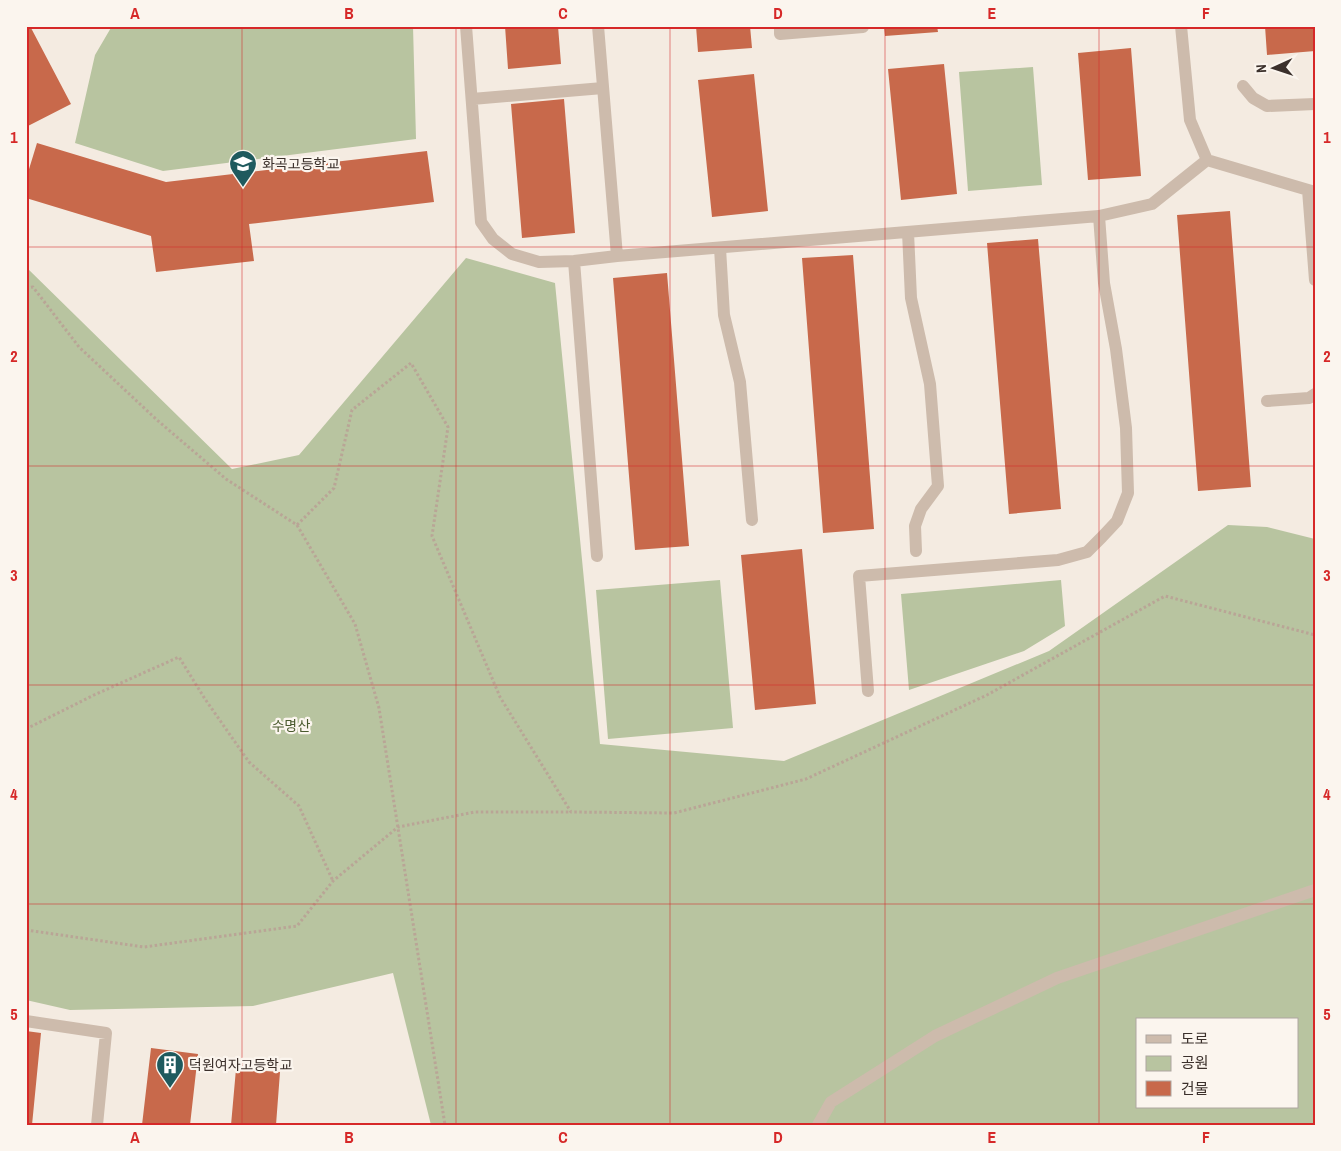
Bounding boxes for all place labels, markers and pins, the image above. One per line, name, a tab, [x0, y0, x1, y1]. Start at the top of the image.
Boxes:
school or university icon: 화곡고등학교	[228, 149, 258, 188]
place label: 화곡고등학교	[262, 155, 339, 173]
building icon: 덕원여자고등학교	[155, 1050, 185, 1089]
place label: 덕원여자고등학교	[189, 1056, 292, 1074]

